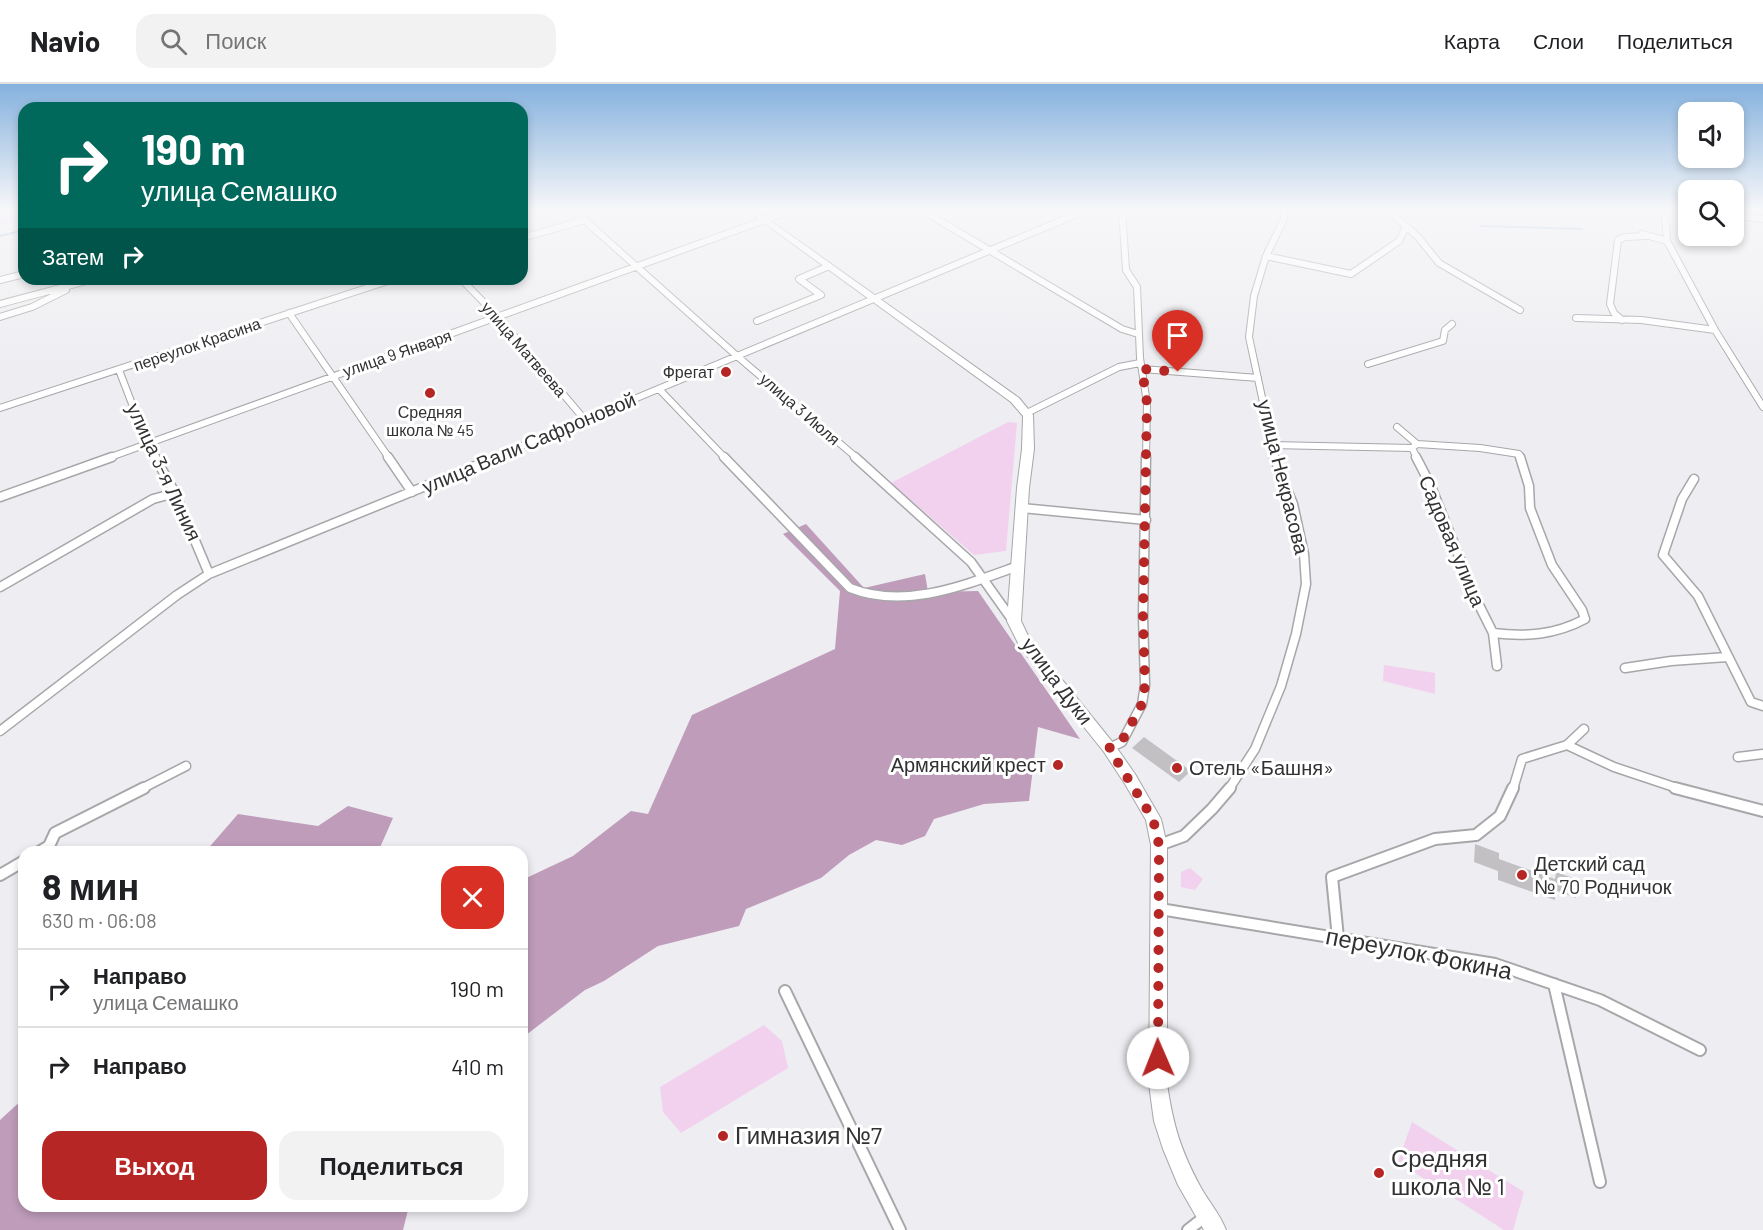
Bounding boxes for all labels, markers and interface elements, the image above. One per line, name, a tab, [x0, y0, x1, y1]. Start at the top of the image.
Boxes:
search box	[136, 14, 556, 68]
text: Navio	[30, 24, 100, 58]
icon: search	[157, 25, 190, 58]
text: Поиск	[205, 27, 266, 53]
text: Карта	[1444, 28, 1500, 53]
text: Слои	[1533, 28, 1584, 53]
text: Поделиться	[1617, 28, 1733, 53]
map controls	[1678, 102, 1744, 246]
button: sound	[1678, 102, 1744, 168]
text: 190 m	[141, 123, 246, 173]
icon: right	[42, 126, 120, 204]
text: улица Семашко	[141, 174, 338, 206]
button: search	[1678, 180, 1744, 246]
icon: right	[116, 240, 149, 273]
text: Затем	[42, 243, 104, 269]
street label: улица Матвеева	[478, 297, 571, 400]
pin	[1152, 310, 1203, 372]
street label: переулок Красина	[131, 313, 263, 374]
icon: arrive	[1161, 319, 1194, 352]
street label: улица 9 Января	[340, 325, 454, 380]
place label: Фрегат	[663, 362, 715, 381]
marker: Фрегат	[719, 365, 733, 379]
street label: улица 3 Июля	[756, 369, 844, 449]
street label: улица Вали Сафроновой	[418, 386, 639, 498]
marker: Средняя школа № 45	[423, 386, 437, 400]
street label: улица Некрасова	[1253, 397, 1315, 557]
street label: улица 3-я Линия	[122, 399, 207, 544]
place label: Средняя школа № 45	[386, 402, 474, 439]
street label: Садовая улица	[1415, 472, 1492, 611]
street label: улица Дуки	[1017, 632, 1098, 729]
place label: Армянский крест	[891, 752, 1046, 776]
place label: Отель «Башня»	[1189, 755, 1334, 779]
marker: Армянский крест	[1051, 758, 1065, 772]
marker: Отель «Башня»	[1170, 761, 1184, 775]
place label: Детский сад № 70 Родничок	[1534, 851, 1672, 898]
text: 8 мин	[42, 864, 139, 907]
button: close	[441, 866, 504, 929]
marker: Детский сад № 70 Родничок	[1515, 868, 1529, 882]
text: 630 m · 06:08	[42, 908, 157, 932]
street label: переулок Фокина	[1324, 920, 1516, 985]
text: Направо	[93, 962, 187, 988]
icon: right	[42, 972, 75, 1005]
text: 190 m	[450, 975, 504, 1001]
text: улица Семашко	[93, 990, 239, 1014]
position arrow	[1126, 1026, 1190, 1090]
icon: right	[42, 1050, 75, 1083]
text: Направо	[93, 1052, 187, 1078]
text: 410 m	[451, 1053, 504, 1079]
place label: Гимназия №7	[735, 1120, 882, 1149]
marker: Гимназия №7	[716, 1129, 730, 1143]
button: Выход	[42, 1131, 267, 1200]
button: Поделиться	[279, 1131, 504, 1200]
place label: Средняя школа № 1	[1391, 1143, 1505, 1200]
marker: Средняя школа № 1	[1372, 1166, 1386, 1180]

